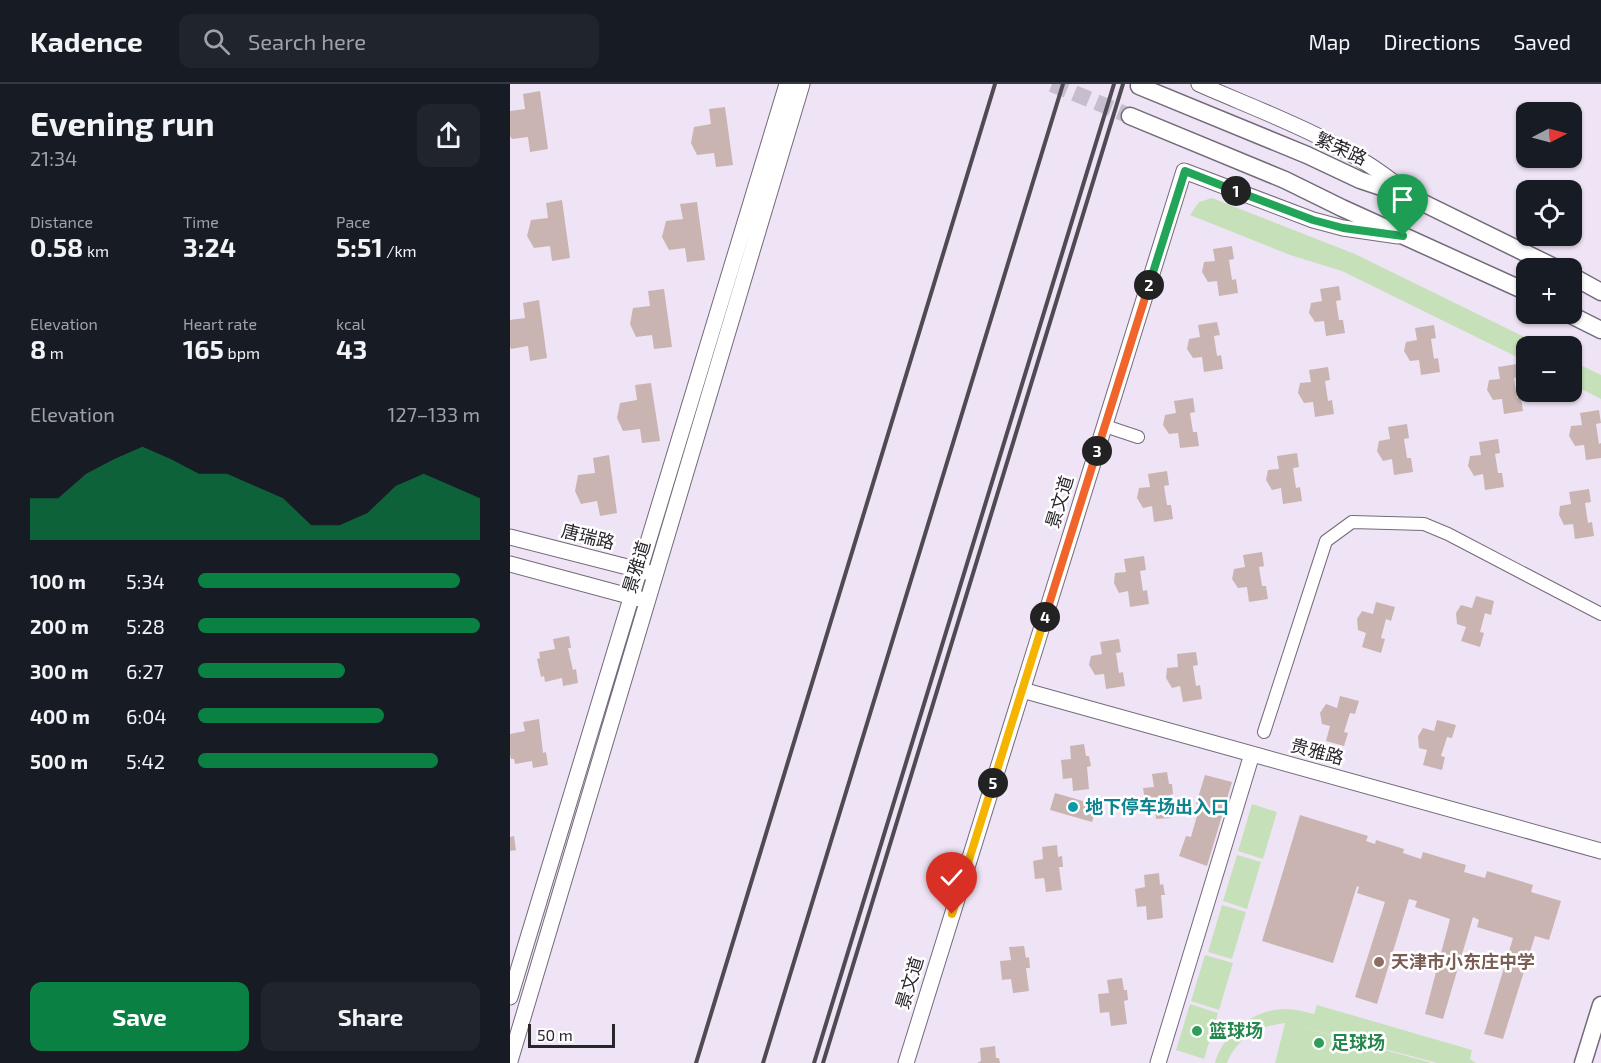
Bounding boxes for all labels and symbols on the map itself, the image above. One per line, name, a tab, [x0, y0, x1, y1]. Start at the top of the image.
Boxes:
north arrow	[1516, 102, 1582, 168]
street label: 繁荣路	[1312, 127, 1371, 169]
pin	[1377, 174, 1428, 236]
pin: 1	[1221, 176, 1251, 206]
pin: 2	[1134, 270, 1164, 300]
pin: 3	[1082, 436, 1112, 466]
street label: 景文道	[1041, 473, 1077, 531]
street label: 唐瑞路	[559, 519, 617, 553]
street label: 景雅道	[618, 538, 654, 596]
pin: 4	[1030, 602, 1060, 632]
street label: 贵雅路	[1288, 733, 1346, 769]
pin: 5	[978, 768, 1008, 798]
place label: 地下停车场出入口	[1085, 795, 1229, 817]
marker: 地下停车场出入口	[1066, 800, 1080, 814]
pin	[926, 852, 977, 914]
place label: 天津市小东庄中学	[1391, 950, 1535, 972]
street label: 景文道	[891, 954, 927, 1012]
marker: 天津市小东庄中学	[1372, 955, 1386, 969]
place label: 篮球场	[1209, 1019, 1263, 1041]
scale bar	[528, 1021, 615, 1048]
marker: 篮球场	[1190, 1024, 1204, 1038]
place label: 足球场	[1331, 1031, 1385, 1053]
marker: 足球场	[1312, 1036, 1326, 1050]

